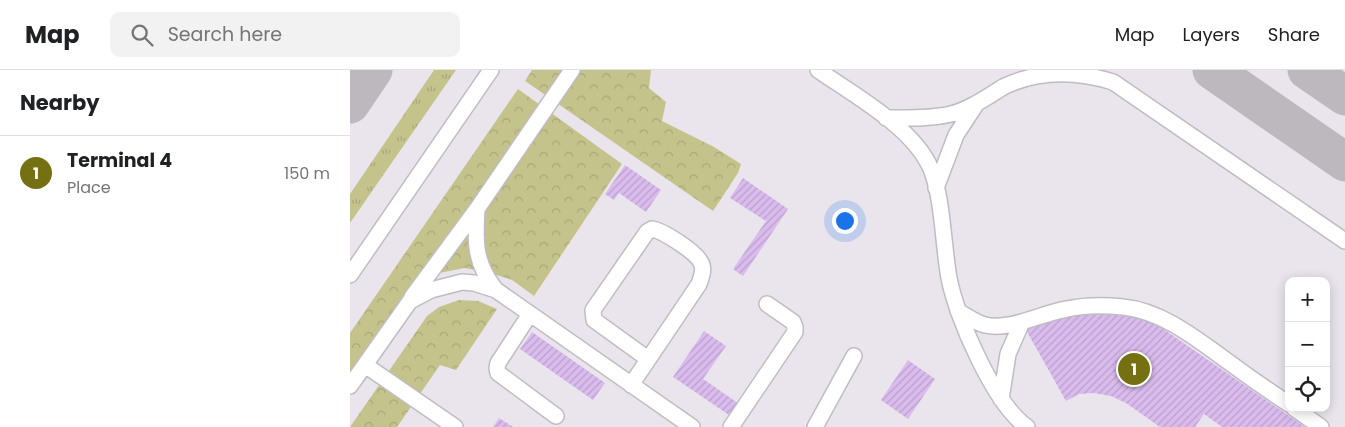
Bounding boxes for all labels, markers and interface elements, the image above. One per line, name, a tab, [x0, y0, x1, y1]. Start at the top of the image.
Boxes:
search box	[110, 12, 460, 57]
text: Map	[25, 18, 80, 51]
icon: search	[128, 21, 156, 49]
text: Search here	[168, 21, 282, 48]
text: Map	[1115, 22, 1155, 47]
text: Layers	[1183, 22, 1240, 47]
text: Share	[1268, 22, 1320, 47]
text: Nearby	[20, 88, 100, 117]
text: Terminal 4	[67, 147, 172, 174]
text: 1	[33, 162, 39, 185]
text: 150 m	[284, 162, 330, 185]
text: Place	[67, 176, 111, 199]
your location	[832, 208, 858, 234]
map controls	[1285, 277, 1330, 412]
button: +	[1285, 277, 1330, 322]
button: −	[1285, 322, 1330, 367]
pin: 1	[1118, 350, 1150, 388]
button: locate	[1285, 367, 1330, 412]

